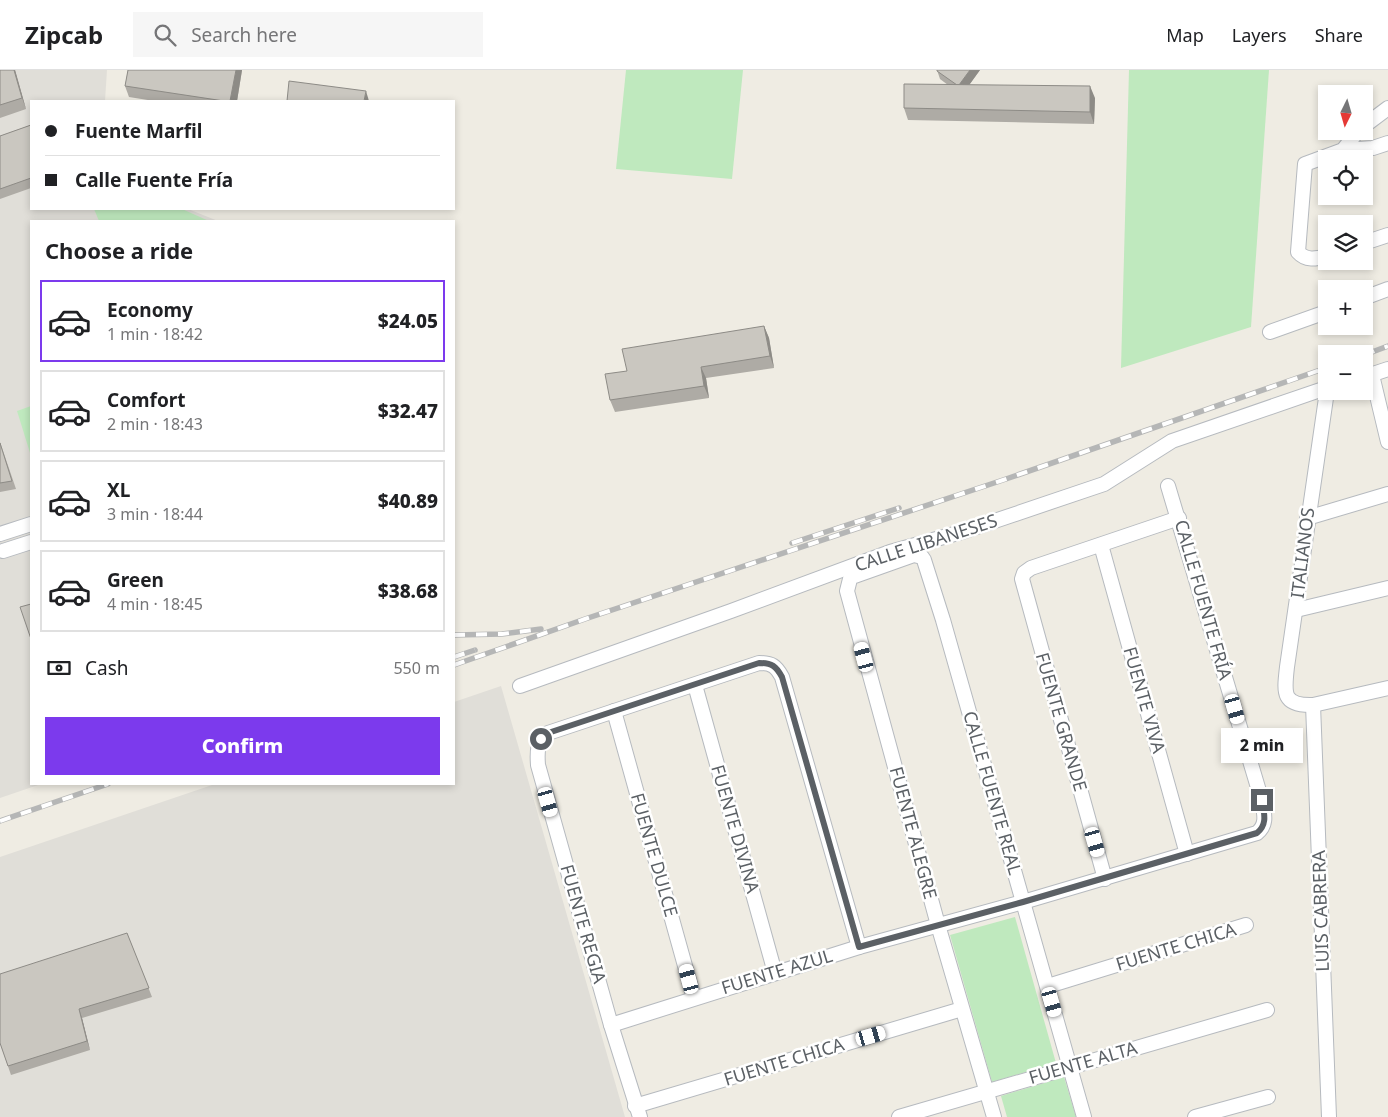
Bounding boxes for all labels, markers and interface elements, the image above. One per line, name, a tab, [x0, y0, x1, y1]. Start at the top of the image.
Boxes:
search box	[133, 12, 483, 57]
text: Zipcab	[25, 18, 103, 51]
icon: search	[151, 21, 179, 49]
text: Search here	[191, 22, 297, 48]
text: Map	[1166, 23, 1204, 47]
text: Layers	[1232, 23, 1287, 47]
text: Share	[1315, 23, 1363, 47]
north arrow	[1318, 85, 1372, 140]
map controls	[1318, 85, 1373, 400]
text: Fuente Marfil	[75, 118, 202, 144]
button: locate	[1318, 150, 1373, 205]
text: Calle Fuente Fría	[75, 167, 233, 193]
button: layers	[1318, 215, 1373, 270]
text: Choose a ride	[45, 235, 193, 265]
button: +	[1318, 280, 1373, 335]
text: Economy	[107, 297, 193, 323]
icon: car	[47, 299, 92, 344]
text: $24.05	[378, 308, 438, 334]
text: 1 min · 18:42	[107, 323, 203, 345]
button: −	[1318, 345, 1373, 400]
text: Comfort	[107, 387, 186, 413]
icon: car	[47, 389, 92, 434]
text: $32.47	[378, 398, 438, 424]
text: 2 min · 18:43	[107, 413, 203, 435]
text: XL	[107, 477, 130, 503]
icon: car	[47, 479, 92, 524]
text: $40.89	[378, 488, 438, 514]
text: 3 min · 18:44	[107, 503, 203, 525]
street label: ITALIANOS	[1285, 506, 1319, 600]
street label: CALLE LIBANESES	[851, 508, 1000, 576]
street label: CALLE FUENTE FRÍA	[1170, 517, 1238, 683]
text: Green	[107, 567, 164, 593]
icon: car	[47, 569, 92, 614]
text: $38.68	[378, 578, 438, 604]
text: 4 min · 18:45	[107, 593, 203, 615]
car	[852, 641, 875, 673]
street label: FUENTE VIVA	[1118, 644, 1172, 756]
street label: FUENTE GRANDE	[1031, 649, 1093, 794]
icon: cash	[45, 654, 73, 682]
text: Cash	[85, 655, 129, 681]
text: 550 m	[393, 657, 440, 679]
car	[1223, 693, 1246, 725]
street label: CALLE FUENTE REAL	[958, 708, 1028, 877]
button: Confirm	[45, 717, 440, 775]
route start	[530, 728, 552, 750]
callout: 2 min	[1221, 728, 1303, 762]
text: 2 min	[1240, 734, 1284, 756]
street label: FUENTE DIVINA	[706, 762, 766, 896]
street label: FUENTE ALEGRE	[885, 764, 943, 902]
car	[536, 786, 559, 818]
route end	[1251, 789, 1273, 811]
street label: FUENTE DULCE	[626, 790, 684, 919]
car	[1083, 826, 1106, 858]
street label: LUIS CABRERA	[1306, 849, 1334, 972]
street label: FUENTE REGIA	[556, 861, 613, 987]
street label: FUENTE CHICA	[1113, 916, 1239, 976]
street label: FUENTE AZUL	[718, 943, 835, 999]
car	[677, 963, 700, 995]
car	[1040, 986, 1063, 1018]
car	[854, 1025, 887, 1047]
street label: FUENTE CHICA	[721, 1031, 847, 1091]
street label: FUENTE ALTA	[1026, 1035, 1140, 1089]

